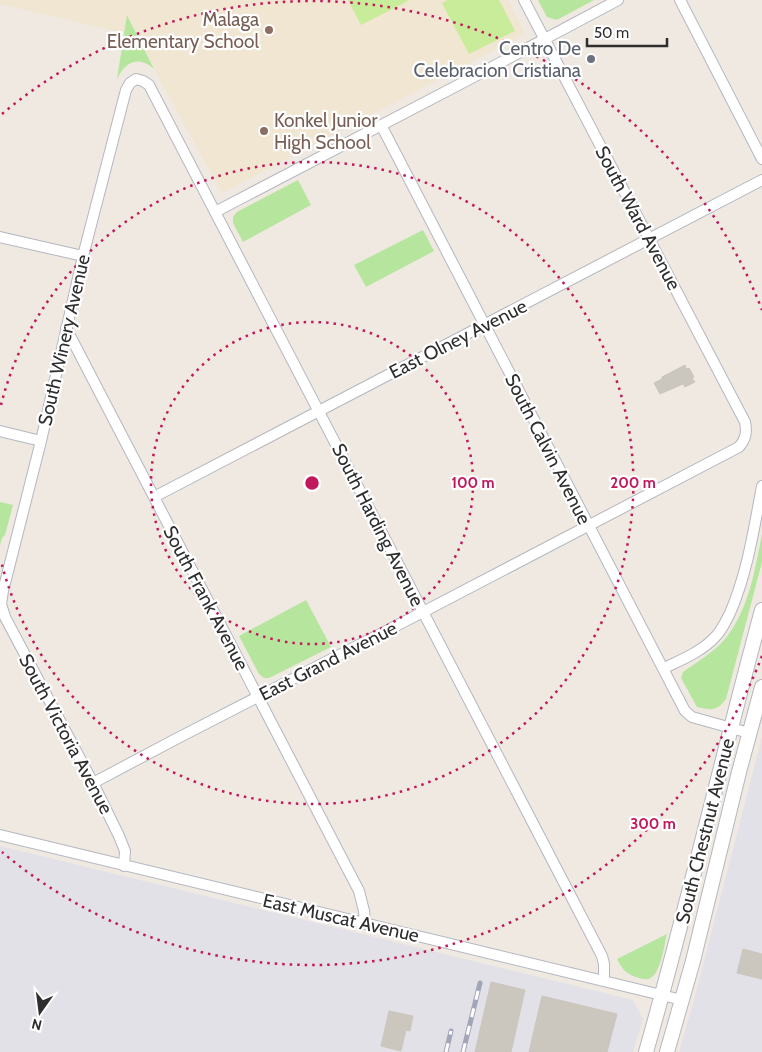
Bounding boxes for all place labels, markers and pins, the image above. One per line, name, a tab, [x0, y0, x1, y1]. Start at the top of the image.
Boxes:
place label: Malaga Elementary School	[107, 8, 260, 53]
marker: Malaga Elementary School	[263, 24, 275, 36]
place label: Centro De Celebracion Cristiana	[413, 37, 581, 82]
marker: Centro De Celebracion Cristiana	[585, 53, 597, 65]
place label: Konkel Junior High School	[274, 109, 377, 154]
marker: Konkel Junior High School	[258, 125, 270, 137]
centre of rings	[303, 474, 321, 492]

